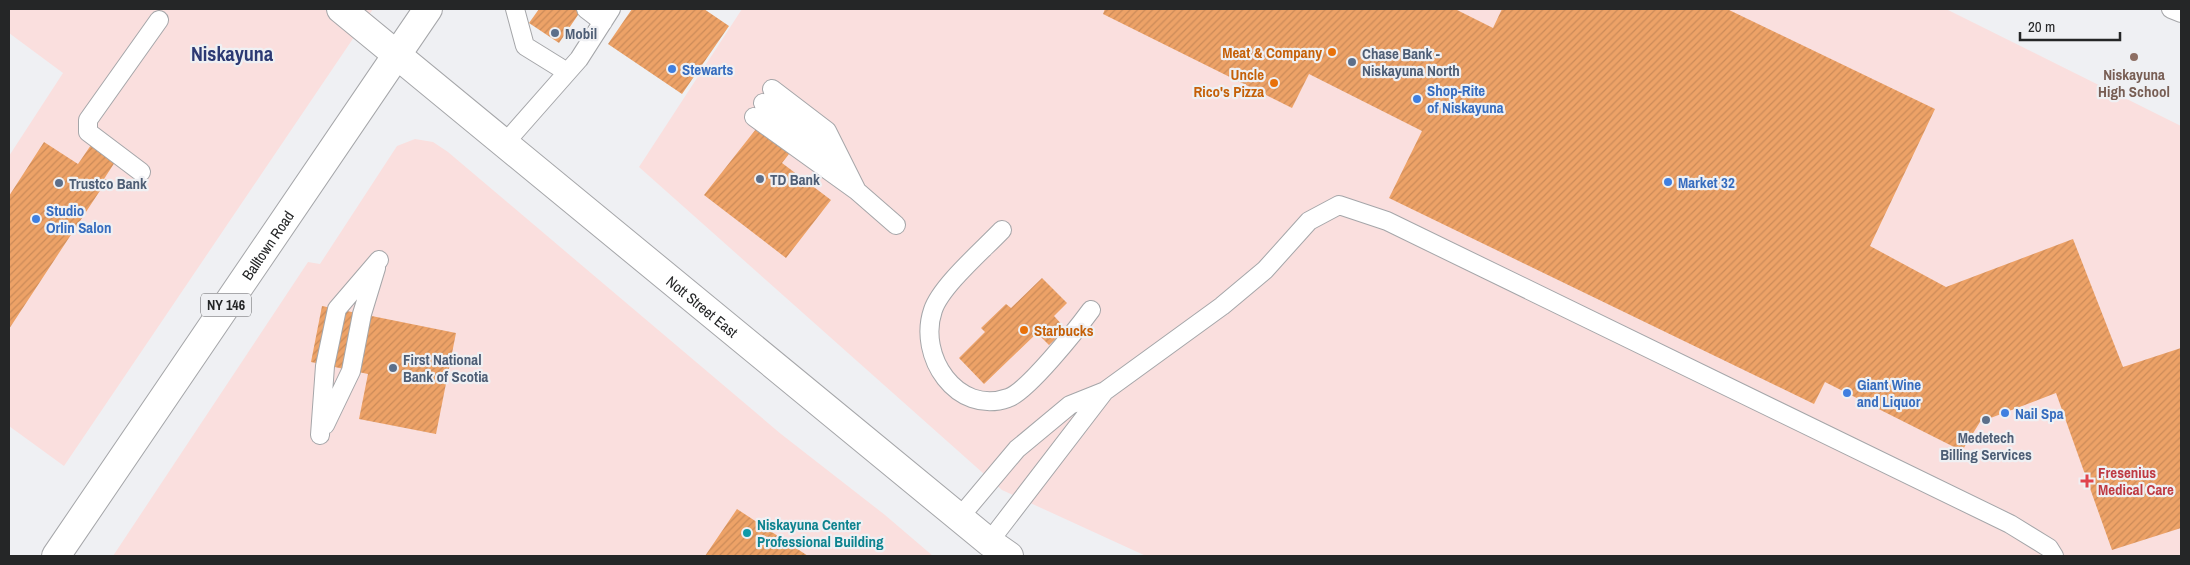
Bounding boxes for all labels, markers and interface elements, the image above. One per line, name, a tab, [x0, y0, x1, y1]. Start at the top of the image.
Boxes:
scale bar	[2020, 10, 2120, 42]
text: 20 m	[2028, 16, 2055, 37]
place label: Mobil	[565, 23, 597, 44]
marker: Mobil	[549, 27, 561, 39]
district label: Niskayuna	[191, 40, 273, 67]
place label: Meat & Company	[1222, 42, 1322, 63]
place label: Chase Bank - Niskayuna North	[1362, 43, 1460, 81]
marker: Meat & Company	[1326, 46, 1338, 58]
marker: Niskayuna High School	[2128, 51, 2140, 63]
marker: Chase Bank - Niskayuna North	[1346, 56, 1358, 68]
place label: Stewarts	[682, 59, 733, 80]
marker: Stewarts	[666, 63, 678, 75]
place label: Uncle Rico's Pizza	[1193, 64, 1264, 102]
place label: Niskayuna High School	[2098, 64, 2170, 102]
marker: Uncle Rico's Pizza	[1268, 77, 1280, 89]
place label: Shop-Rite of Niskayuna	[1427, 80, 1504, 118]
marker: Shop-Rite of Niskayuna	[1411, 93, 1423, 105]
place label: TD Bank	[770, 169, 820, 190]
place label: Market 32	[1678, 172, 1735, 193]
place label: Trustco Bank	[69, 173, 147, 194]
marker: TD Bank	[754, 173, 766, 185]
marker: Market 32	[1662, 176, 1674, 188]
marker: Trustco Bank	[53, 177, 65, 189]
place label: Studio Orlin Salon	[46, 200, 112, 238]
street label: Balltown Road	[236, 206, 298, 284]
marker: Studio Orlin Salon	[30, 213, 42, 225]
street label: Nott Street East	[662, 271, 743, 342]
road number: NY 146	[201, 294, 251, 316]
place label: Starbucks	[1034, 320, 1094, 341]
marker: Starbucks	[1018, 324, 1030, 336]
place label: First National Bank of Scotia	[403, 349, 489, 387]
marker: First National Bank of Scotia	[387, 362, 399, 374]
place label: Giant Wine and Liquor	[1857, 374, 1921, 412]
marker: Giant Wine and Liquor	[1841, 387, 1853, 399]
place label: Nail Spa	[2015, 403, 2064, 424]
marker: Nail Spa	[1999, 407, 2011, 419]
marker: Medetech Billing Services	[1980, 414, 1992, 426]
place label: Medetech Billing Services	[1940, 427, 2032, 465]
place label: Fresenius Medical Care	[2098, 462, 2174, 500]
marker: Fresenius Medical Care	[2080, 474, 2094, 488]
place label: Niskayuna Center Professional Building	[757, 514, 884, 552]
marker: Niskayuna Center Professional Building	[741, 527, 753, 539]

